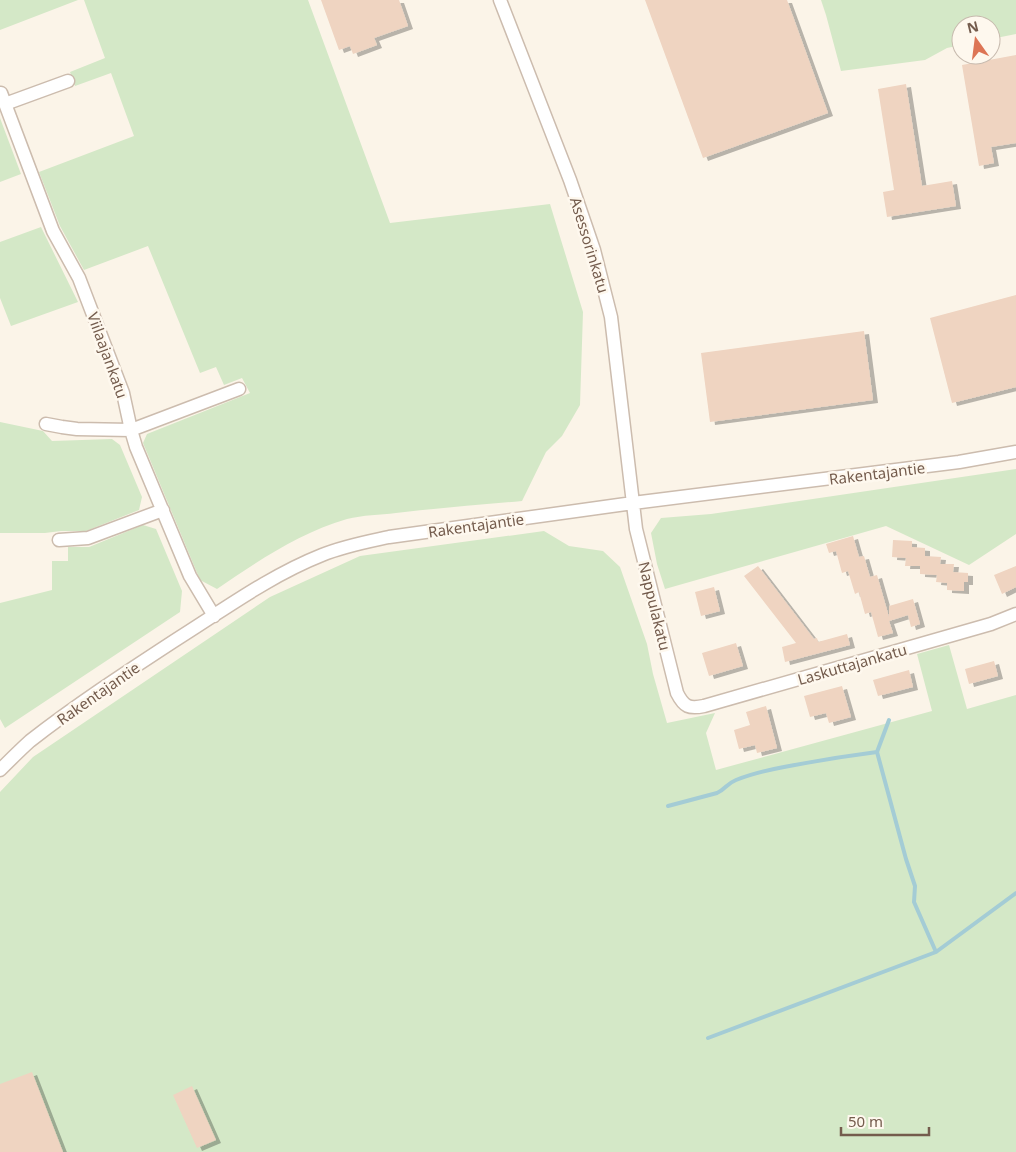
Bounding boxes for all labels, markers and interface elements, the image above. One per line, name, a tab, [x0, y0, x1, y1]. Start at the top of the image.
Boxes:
north arrow	[951, 15, 1001, 65]
text: N	[965, 16, 981, 37]
street label: Asessorinkatu	[566, 195, 614, 295]
street label: Viilaajankatu	[83, 309, 133, 401]
street label: Rakentajantie	[828, 457, 926, 489]
street label: Rakentajantie	[427, 508, 525, 542]
street label: Nappulakatu	[634, 559, 676, 653]
street label: Laskuttajankatu	[795, 639, 909, 689]
street label: Rakentajantie	[53, 657, 143, 729]
scale bar	[841, 1104, 928, 1136]
text: 50 m	[848, 1111, 883, 1131]

